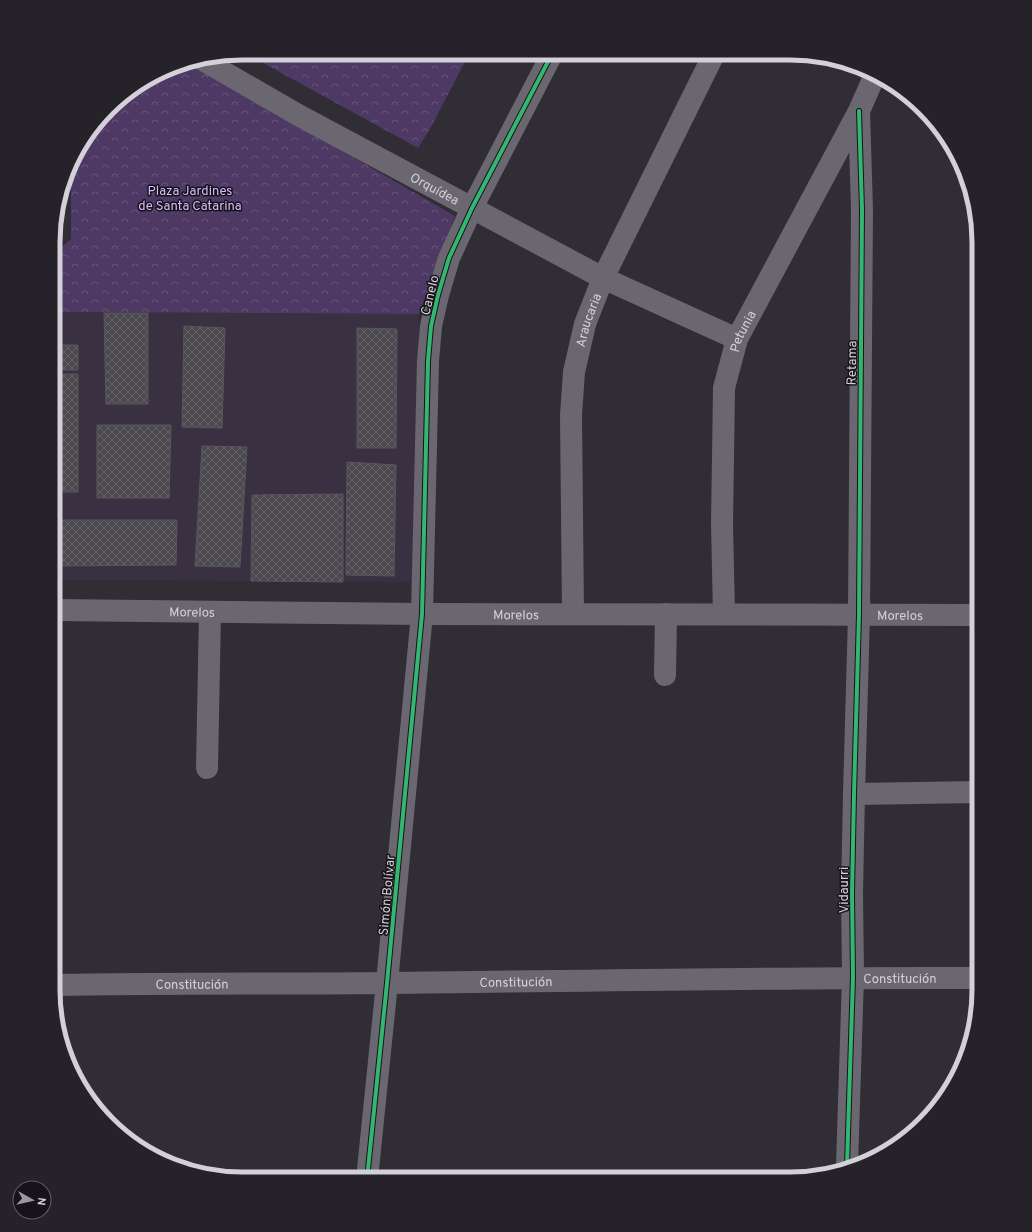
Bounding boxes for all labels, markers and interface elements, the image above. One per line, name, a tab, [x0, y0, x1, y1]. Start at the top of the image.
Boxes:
street label: Orquídea	[407, 170, 461, 210]
park label: Plaza Jardines de Santa Catarina	[138, 184, 242, 215]
street label: Canelo	[418, 274, 444, 317]
street label: Araucaria	[574, 291, 606, 349]
street label: Petunia	[728, 308, 761, 354]
street label: Retama	[845, 340, 861, 386]
street label: Morelos	[169, 605, 215, 622]
street label: Morelos	[493, 608, 539, 624]
street label: Morelos	[877, 609, 923, 625]
street label: Simón Bolívar	[376, 854, 399, 936]
street label: Vidaurri	[837, 867, 853, 913]
street label: Constitución	[863, 972, 937, 988]
street label: Constitución	[479, 975, 553, 992]
street label: Constitución	[155, 978, 229, 994]
north arrow	[12, 1180, 52, 1220]
text: N	[33, 1196, 48, 1206]

